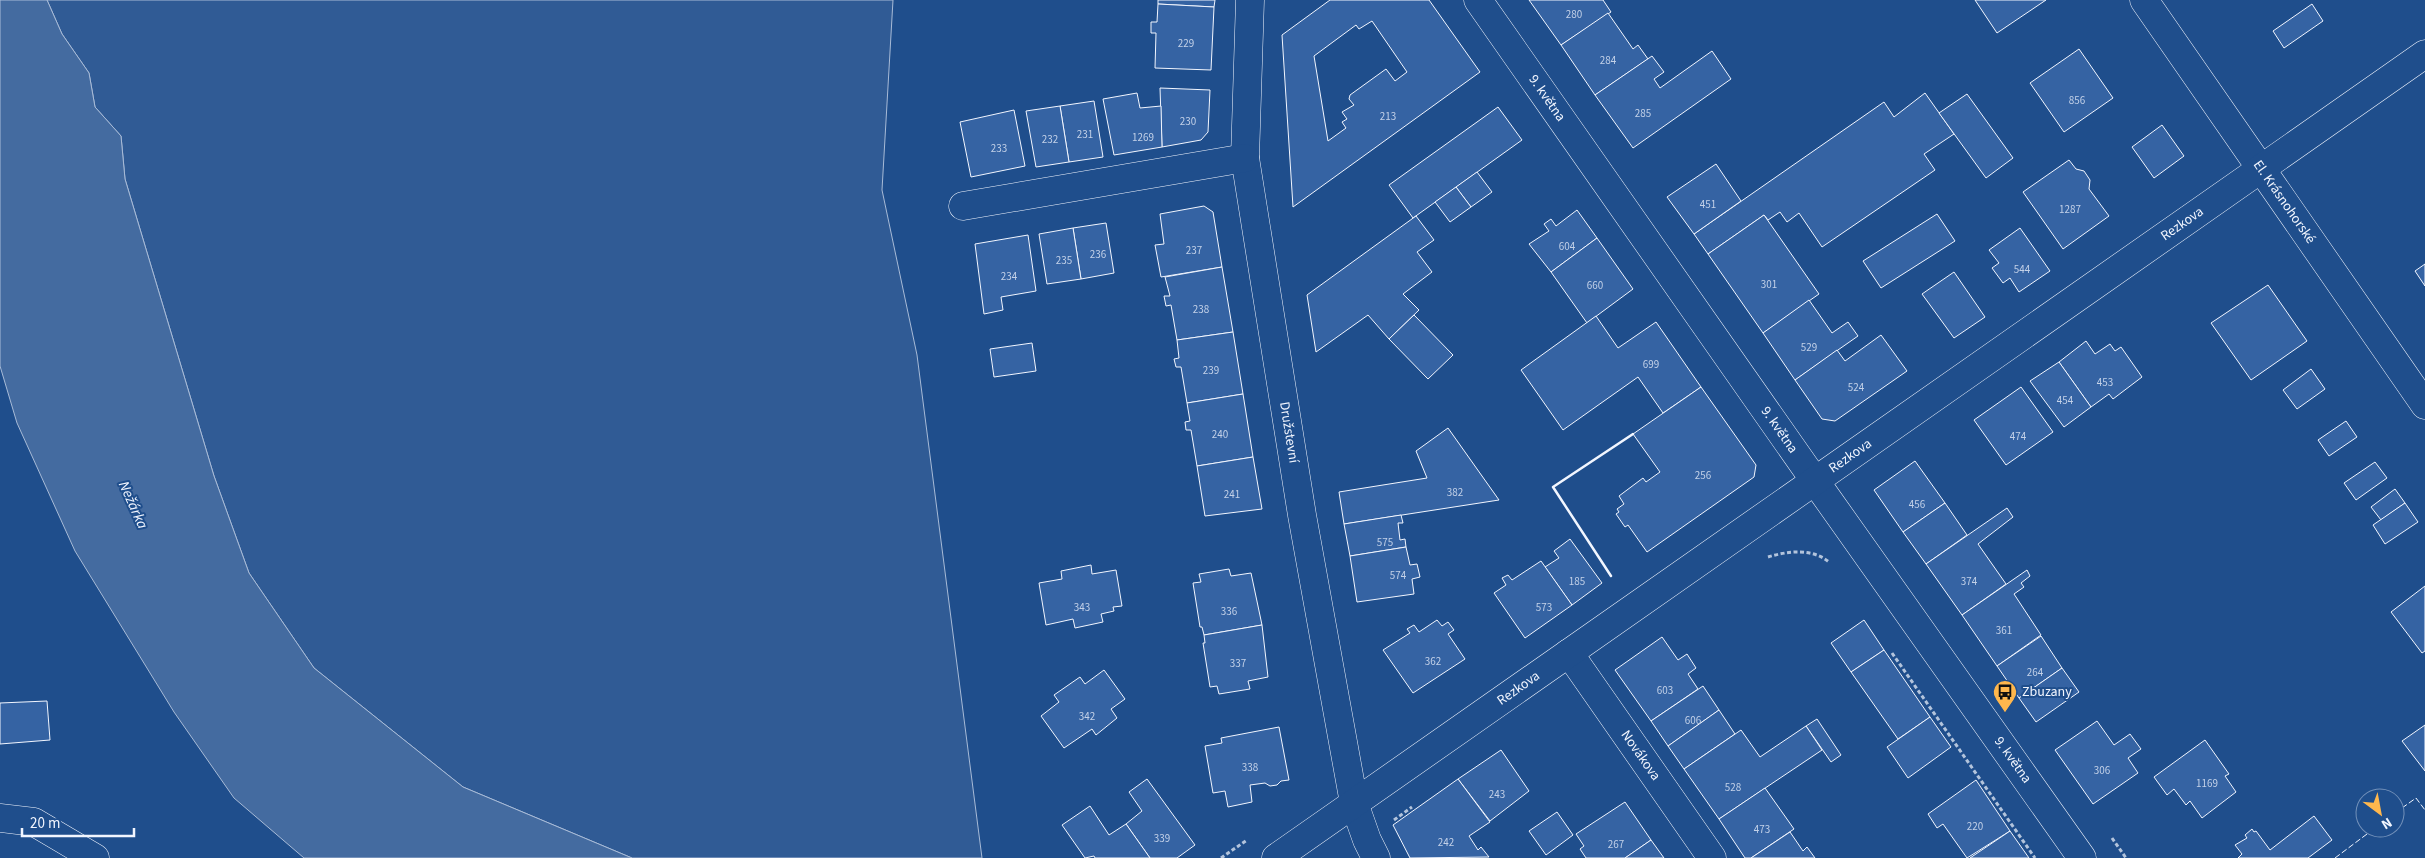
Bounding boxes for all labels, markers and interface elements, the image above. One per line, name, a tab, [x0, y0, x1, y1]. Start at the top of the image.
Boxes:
house number: 280	[1566, 7, 1582, 22]
house number: 229	[1178, 36, 1194, 51]
house number: 284	[1600, 53, 1617, 68]
street label: 9. května	[1523, 71, 1570, 126]
house number: 856	[2069, 93, 2086, 108]
house number: 285	[1635, 106, 1651, 121]
house number: 213	[1380, 109, 1396, 124]
house number: 230	[1180, 114, 1196, 129]
house number: 231	[1077, 127, 1093, 142]
house number: 1269	[1132, 130, 1154, 145]
house number: 232	[1042, 132, 1058, 147]
house number: 233	[991, 141, 1007, 156]
street label: El. Krásnohorské	[2248, 156, 2320, 248]
house number: 451	[1700, 197, 1716, 212]
house number: 1287	[2059, 202, 2081, 217]
street label: Rezkova	[2157, 202, 2208, 246]
house number: 604	[1559, 239, 1576, 254]
house number: 237	[1186, 243, 1202, 258]
house number: 236	[1090, 247, 1107, 262]
house number: 235	[1056, 253, 1072, 268]
house number: 544	[2014, 262, 2031, 277]
house number: 234	[1001, 269, 1018, 284]
house number: 301	[1761, 277, 1777, 292]
house number: 660	[1587, 278, 1603, 293]
house number: 238	[1193, 302, 1210, 317]
house number: 529	[1801, 340, 1817, 355]
house number: 699	[1643, 357, 1659, 372]
house number: 239	[1203, 363, 1219, 378]
house number: 453	[2097, 375, 2113, 390]
house number: 524	[1848, 380, 1865, 395]
house number: 454	[2057, 393, 2074, 408]
street label: Družstevní	[1274, 400, 1304, 465]
street label: 9. května	[1756, 403, 1803, 457]
house number: 240	[1212, 427, 1228, 442]
house number: 474	[2010, 429, 2027, 444]
street label: Rezkova	[1825, 434, 1876, 478]
house number: 256	[1695, 468, 1712, 483]
water label: Nežárka	[113, 478, 153, 532]
house number: 382	[1447, 485, 1463, 500]
house number: 241	[1224, 487, 1240, 502]
house number: 456	[1909, 497, 1926, 512]
house number: 575	[1377, 535, 1393, 550]
house number: 574	[1390, 568, 1407, 583]
house number: 185	[1569, 574, 1585, 589]
house number: 374	[1961, 574, 1978, 589]
house number: 343	[1074, 600, 1090, 615]
house number: 573	[1536, 600, 1552, 615]
house number: 336	[1221, 604, 1238, 619]
house number: 361	[1996, 623, 2012, 638]
house number: 362	[1425, 654, 1441, 669]
house number: 337	[1230, 656, 1246, 671]
house number: 264	[2027, 665, 2044, 680]
street label: Rezkova	[1493, 666, 1544, 710]
bus stop icon: Zbuzany	[1992, 679, 2018, 713]
place label: Zbuzany	[2022, 682, 2072, 702]
house number: 603	[1657, 683, 1673, 698]
house number: 342	[1079, 709, 1095, 724]
house number: 606	[1685, 713, 1702, 728]
street label: Novákova	[1616, 726, 1665, 785]
street label: 9. května	[1989, 733, 2036, 788]
house number: 338	[1242, 760, 1259, 775]
house number: 306	[2094, 763, 2111, 778]
house number: 1169	[2196, 776, 2218, 791]
house number: 528	[1725, 780, 1742, 795]
house number: 243	[1489, 787, 1505, 802]
north arrow	[2355, 788, 2405, 838]
scale bar	[22, 806, 135, 838]
text: N	[2377, 812, 2396, 834]
text: 20 m	[30, 813, 60, 834]
house number: 220	[1967, 819, 1983, 834]
house number: 473	[1754, 822, 1770, 837]
house number: 339	[1154, 831, 1170, 846]
house number: 242	[1438, 835, 1454, 850]
house number: 267	[1608, 837, 1624, 852]

